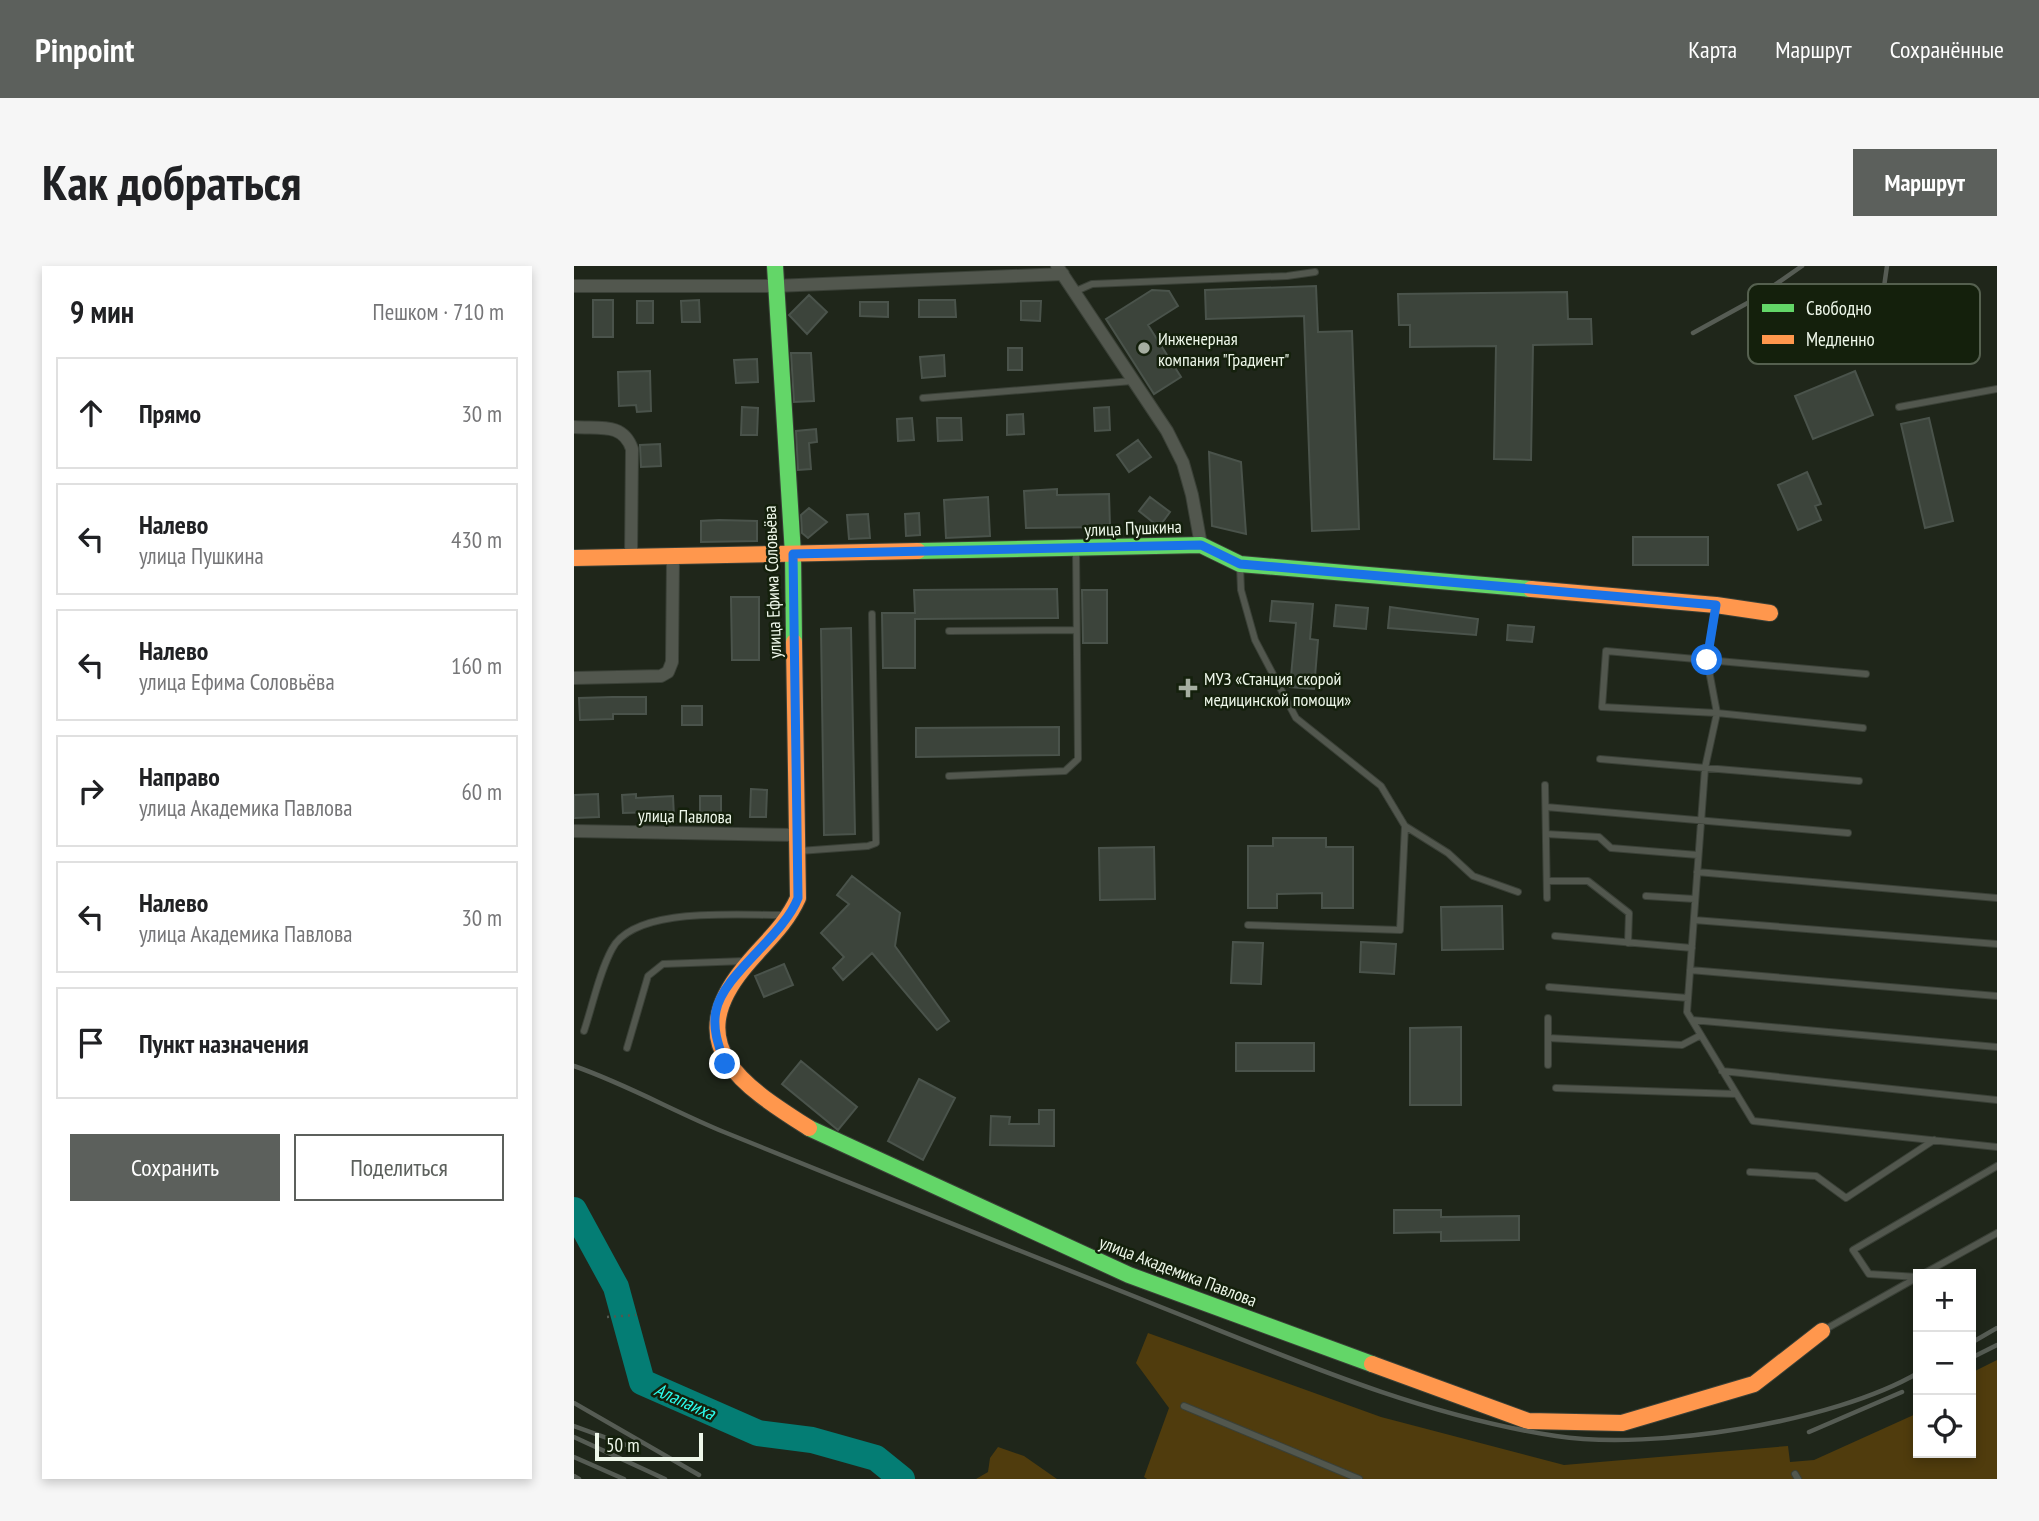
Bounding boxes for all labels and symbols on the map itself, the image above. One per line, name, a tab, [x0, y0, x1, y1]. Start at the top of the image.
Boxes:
legend	[1748, 284, 1980, 364]
text: Свободно	[1806, 296, 1872, 320]
place label: Инженерная компания "Градиент"	[1158, 327, 1289, 371]
text: Медленно	[1806, 327, 1875, 351]
marker: Инженерная компания "Градиент"	[1136, 340, 1152, 356]
street label: улица Ефима Соловьёва	[758, 505, 786, 659]
street label: улица Пушкина	[1084, 515, 1182, 541]
route start	[1691, 644, 1722, 675]
place label: МУЗ «Станция скорой медицинской помощи»	[1204, 667, 1351, 711]
marker: МУЗ «Станция скорой медицинской помощи»	[1178, 678, 1198, 698]
street label: улица Павлова	[638, 804, 732, 828]
route end	[709, 1048, 740, 1079]
street label: улица Академика Павлова	[1096, 1230, 1260, 1312]
water label: Алапаиха	[651, 1377, 720, 1425]
scale bar	[595, 1430, 704, 1462]

